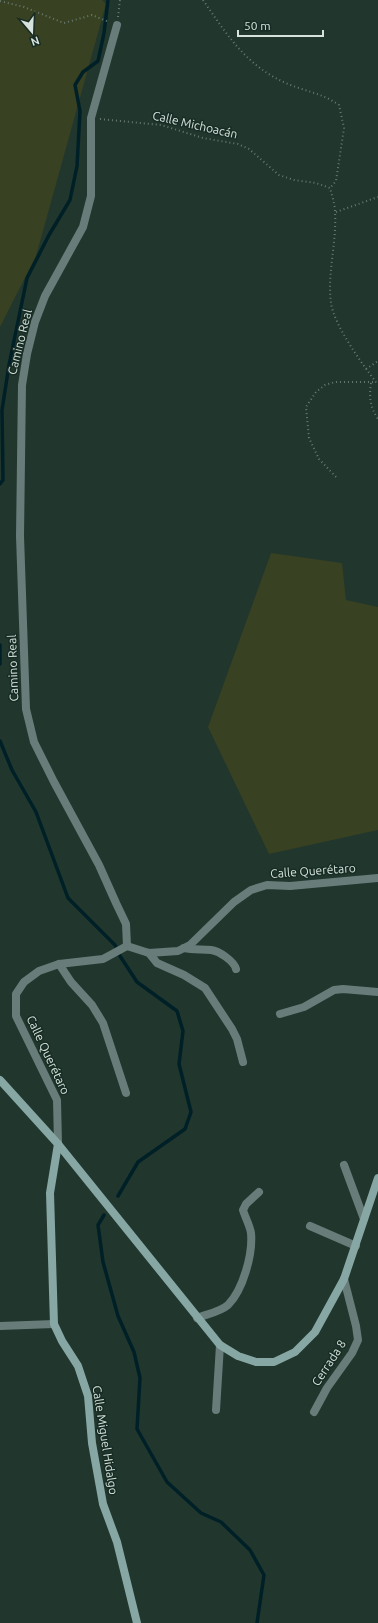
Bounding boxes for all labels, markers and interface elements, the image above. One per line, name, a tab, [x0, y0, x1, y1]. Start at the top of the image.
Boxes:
north arrow	[12, 12, 52, 52]
scale bar	[238, 12, 323, 38]
text: 50 m	[244, 19, 271, 32]
text: N	[29, 34, 41, 48]
street label: Calle Michoacán	[151, 108, 239, 141]
street label: Camino Real	[5, 308, 34, 376]
street label: Camino Real	[5, 634, 20, 702]
street label: Calle Querétaro	[270, 861, 356, 880]
street label: Calle Querétaro	[24, 1013, 72, 1096]
street label: Cerrada 8	[309, 1337, 348, 1388]
street label: Calle Miguel Hidalgo	[90, 1384, 121, 1495]

